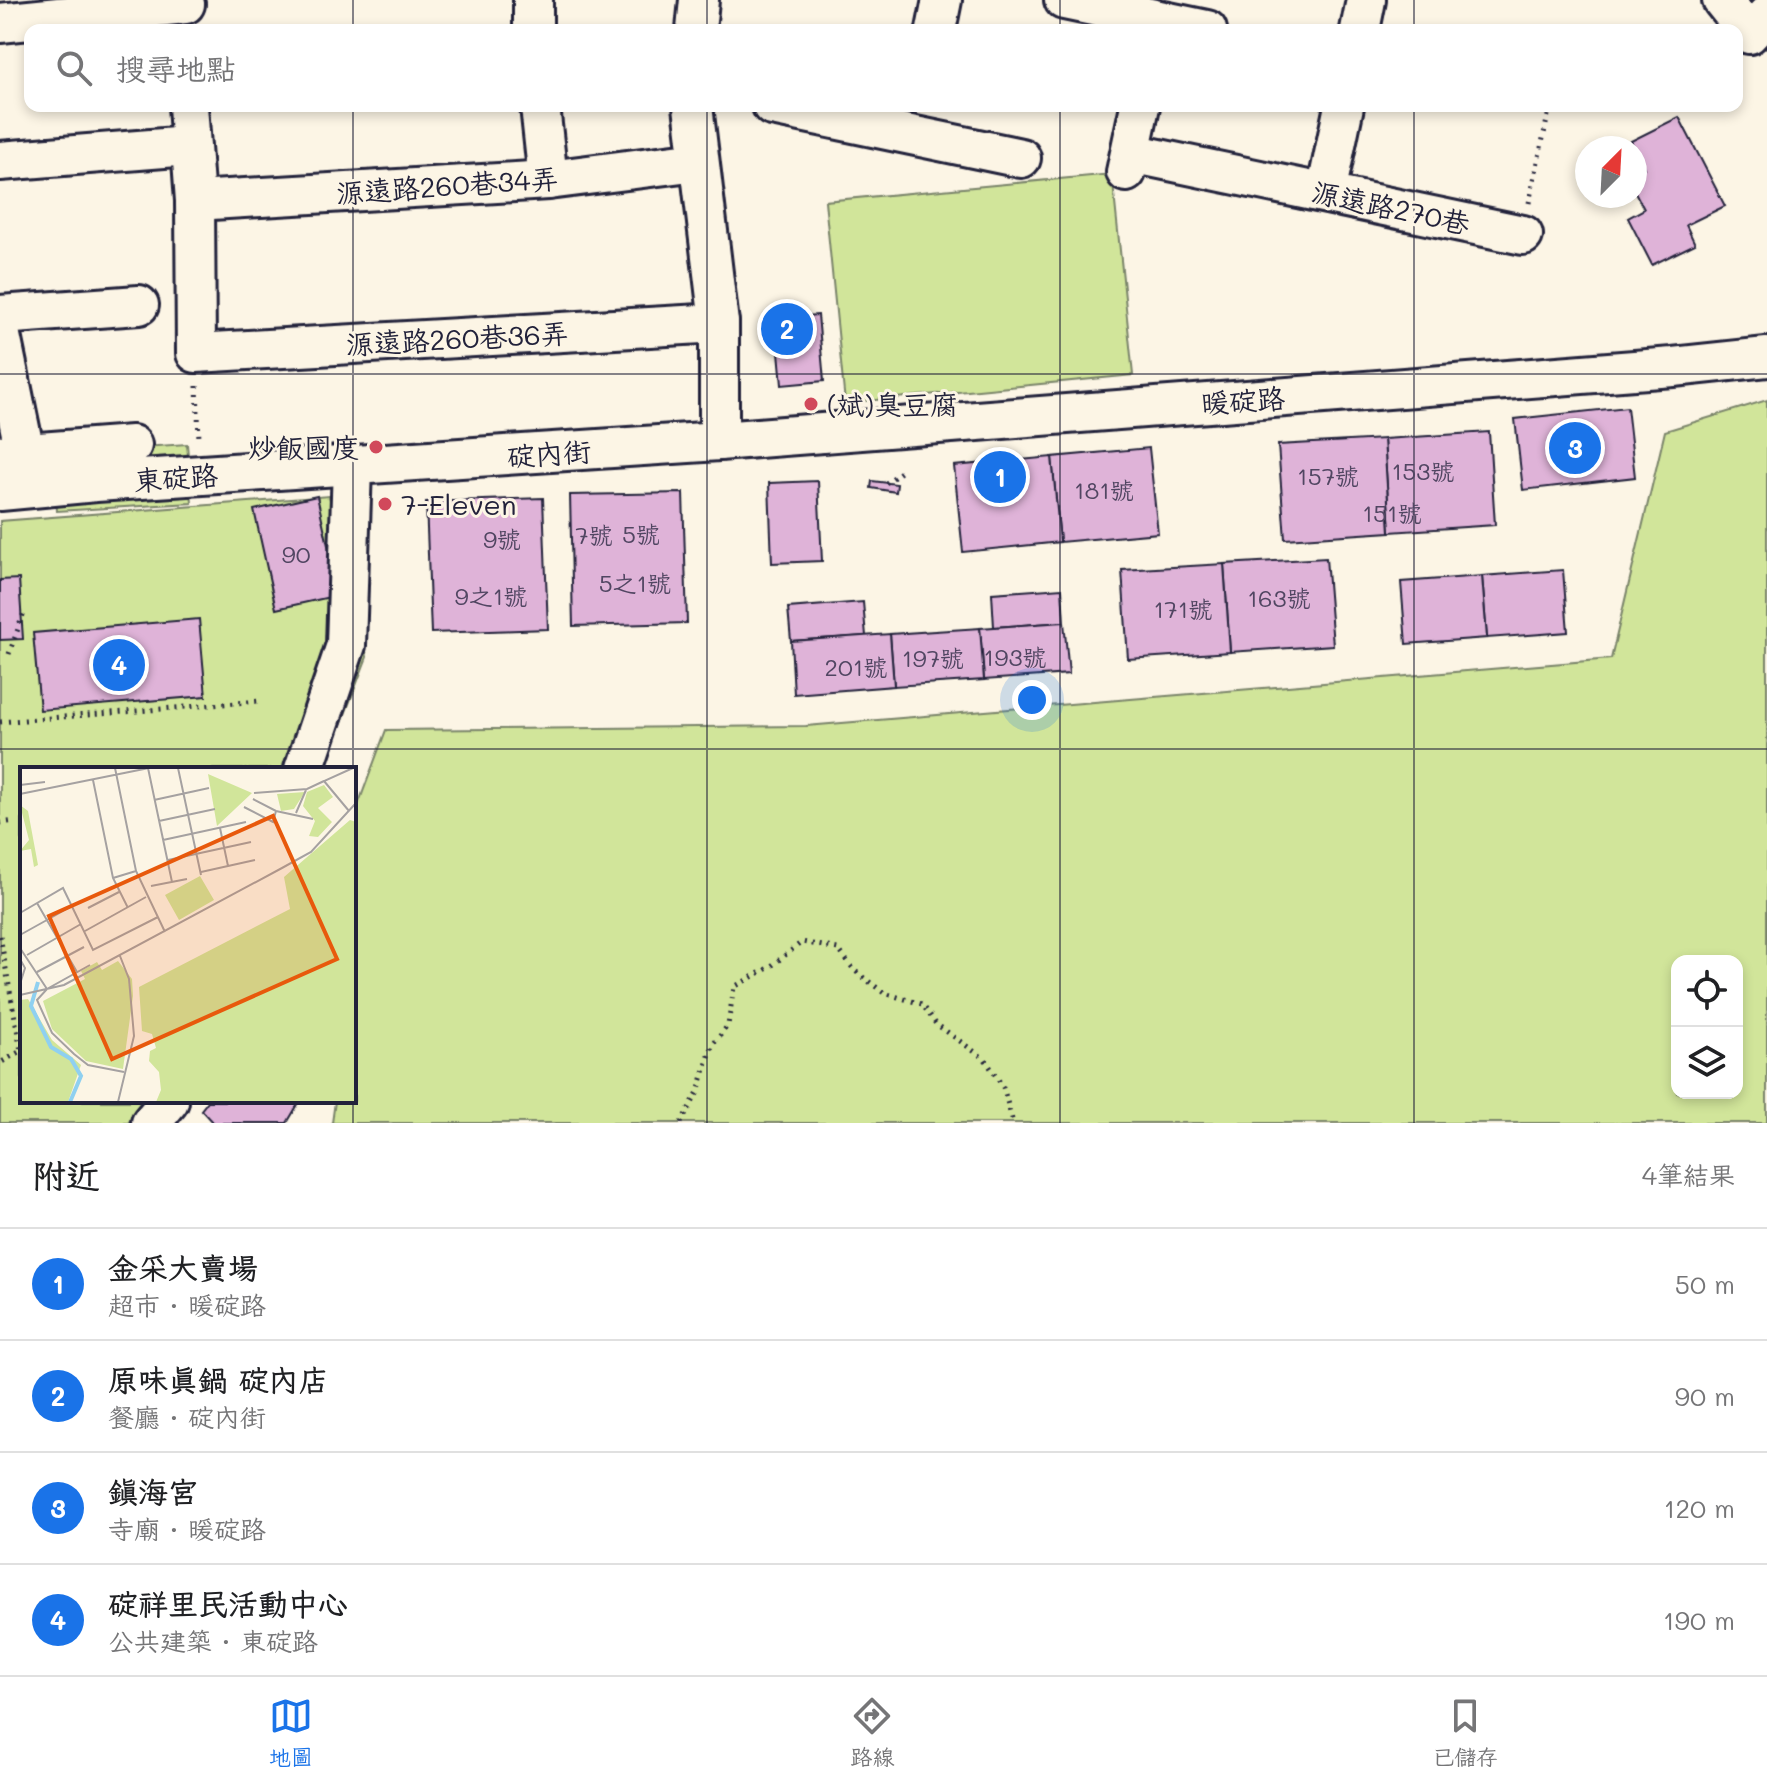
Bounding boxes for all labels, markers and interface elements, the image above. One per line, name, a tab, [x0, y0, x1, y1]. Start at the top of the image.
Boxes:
search box	[24, 24, 1743, 112]
icon: search	[52, 46, 96, 90]
text: 搜尋地點	[116, 48, 236, 88]
north arrow	[1575, 136, 1647, 208]
street label: 源遠路260巷34弄	[335, 159, 559, 211]
street label: 源遠路270巷	[1309, 173, 1474, 241]
pin: 2	[761, 299, 813, 359]
street label: 源遠路260巷36弄	[345, 314, 569, 362]
street label: 暖碇路	[1200, 379, 1286, 421]
place label: (斌)臭豆腐	[827, 386, 958, 422]
marker: (斌)臭豆腐	[802, 395, 820, 413]
pin: 3	[1549, 418, 1601, 478]
place label: 炒飯國度	[248, 429, 360, 465]
street label: 碇內街	[506, 432, 592, 474]
marker: 炒飯國度	[367, 438, 385, 456]
pin: 1	[974, 447, 1026, 507]
house number: 153號	[1392, 455, 1454, 486]
street label: 東碇路	[133, 456, 219, 498]
house number: 157號	[1297, 460, 1359, 491]
house number: 181號	[1074, 474, 1134, 505]
place label: 7-Eleven	[401, 486, 516, 522]
marker: 7-Eleven	[376, 495, 394, 513]
house number: 151號	[1362, 497, 1422, 528]
house number: 5號	[622, 518, 660, 549]
house number: 7號	[575, 519, 613, 550]
house number: 9號	[483, 523, 521, 554]
house number: 90	[282, 538, 311, 569]
house number: 5之1號	[599, 567, 671, 598]
house number: 9之1號	[455, 580, 527, 611]
house number: 163號	[1247, 582, 1311, 613]
house number: 171號	[1154, 593, 1212, 624]
pin: 4	[93, 635, 145, 695]
house number: 193號	[984, 641, 1046, 672]
house number: 197號	[902, 642, 964, 673]
house number: 201號	[825, 651, 887, 682]
your location	[1012, 680, 1052, 720]
inset map	[20, 767, 356, 1103]
map controls	[1671, 955, 1743, 1099]
button: locate	[1671, 955, 1743, 1027]
button: layers	[1671, 1027, 1743, 1099]
text: 附近	[32, 1152, 100, 1197]
text: 4筆結果	[1642, 1158, 1735, 1192]
text: 金采大賣場	[108, 1247, 258, 1287]
text: 1	[52, 1267, 64, 1301]
text: 50 m	[1675, 1267, 1735, 1301]
text: 超市 · 暖碇路	[108, 1288, 266, 1322]
text: 原味真鍋 碇內店	[108, 1359, 329, 1399]
text: 2	[51, 1379, 65, 1413]
text: 90 m	[1675, 1379, 1735, 1413]
text: 餐廳 · 碇內街	[108, 1400, 266, 1434]
text: 鎮海宮	[108, 1471, 198, 1511]
text: 3	[50, 1491, 66, 1525]
text: 120 m	[1664, 1491, 1735, 1525]
text: 寺廟 · 暖碇路	[108, 1512, 266, 1546]
text: 碇祥里民活動中心	[108, 1583, 348, 1623]
text: 4	[50, 1603, 66, 1637]
text: 190 m	[1663, 1603, 1735, 1637]
text: 公共建築 · 東碇路	[108, 1624, 318, 1658]
tab: 地圖	[269, 1694, 313, 1771]
tab: 路線	[850, 1694, 894, 1771]
tab: 已儲存	[1432, 1694, 1498, 1771]

